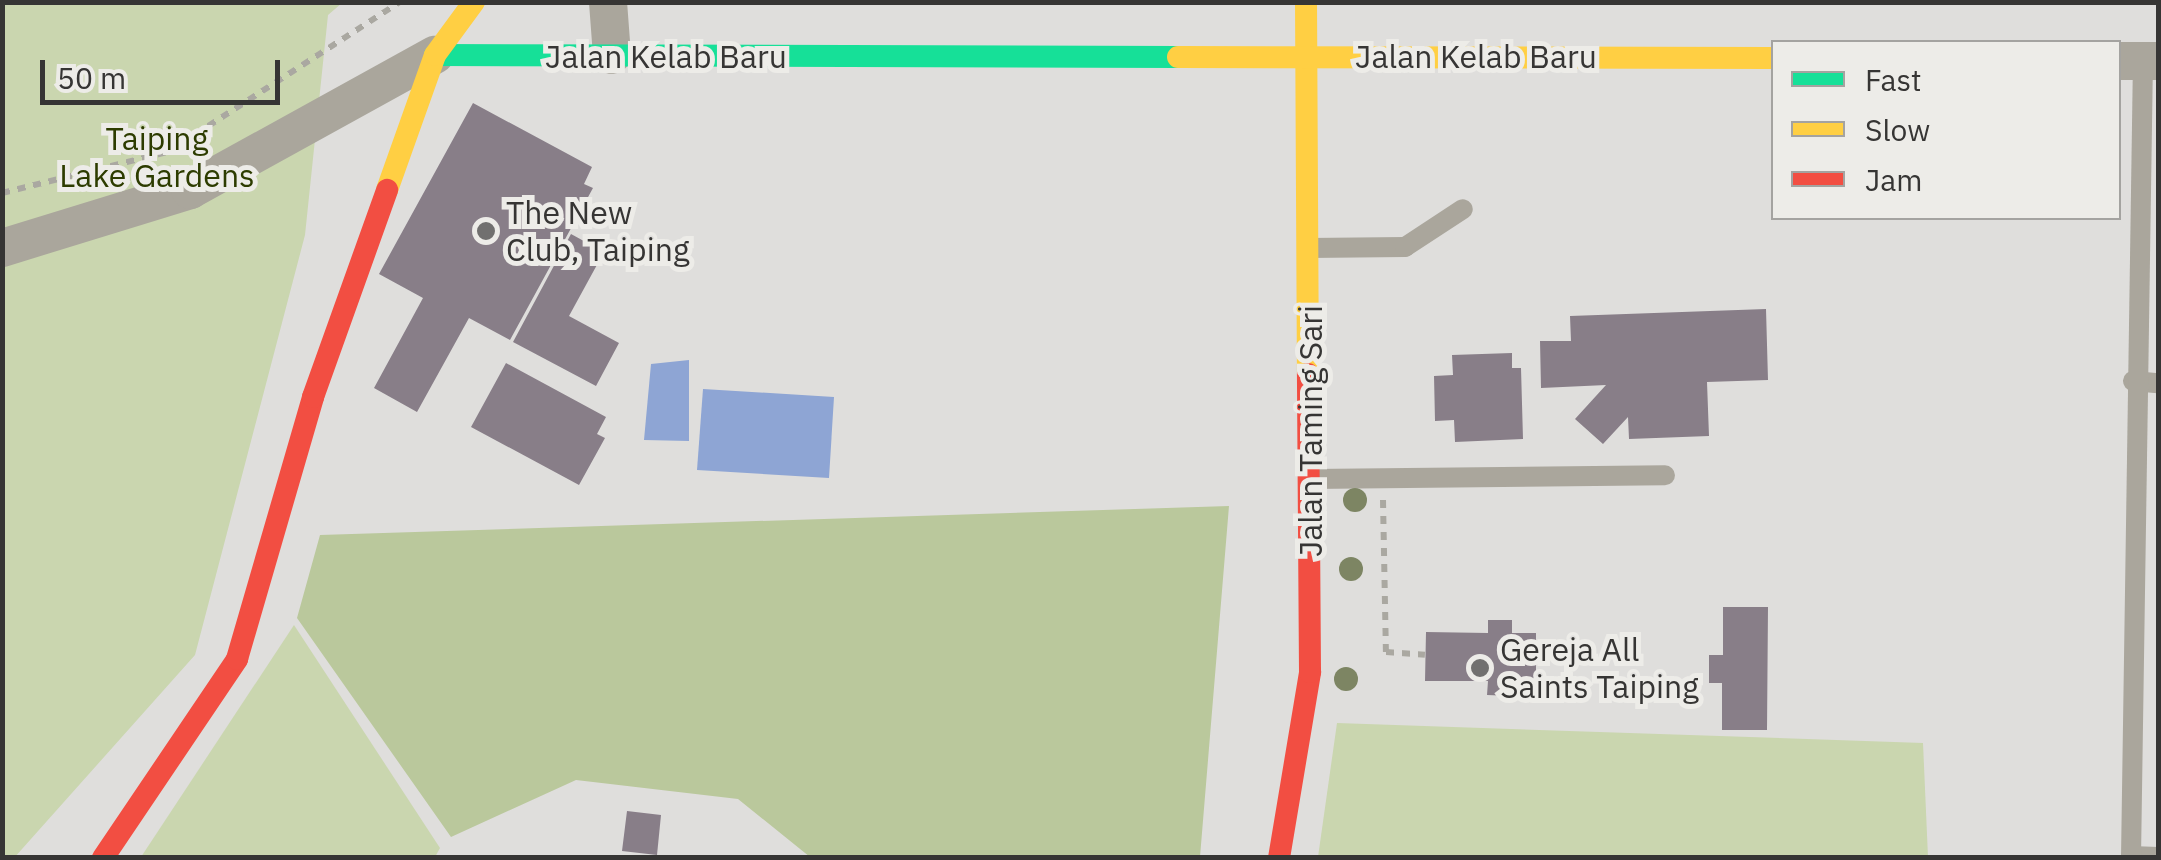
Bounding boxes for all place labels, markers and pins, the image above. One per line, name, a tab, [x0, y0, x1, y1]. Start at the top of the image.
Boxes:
place label: The New Club, Taiping	[506, 194, 690, 269]
marker: The New Club, Taiping	[475, 220, 497, 242]
place label: Gereja All Saints Taiping	[1500, 631, 1699, 706]
marker: Gereja All Saints Taiping	[1469, 657, 1491, 679]

